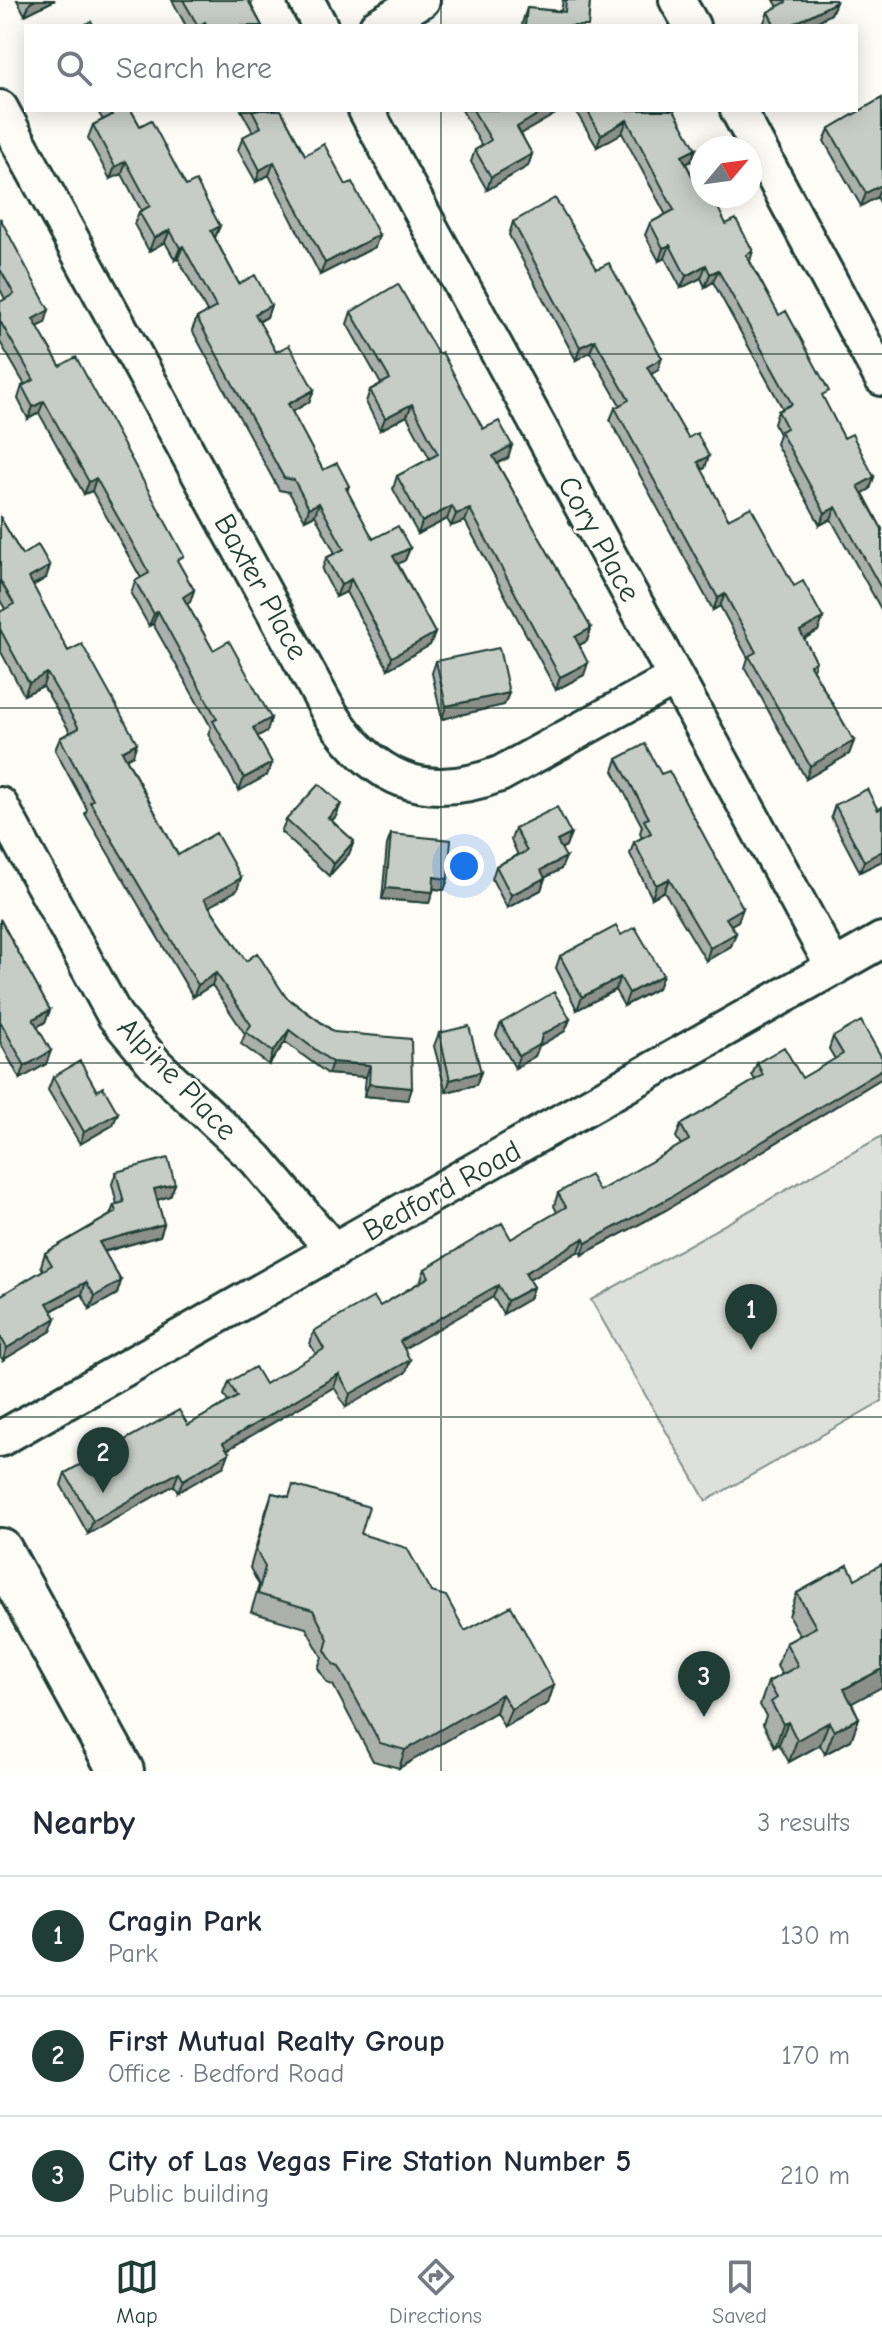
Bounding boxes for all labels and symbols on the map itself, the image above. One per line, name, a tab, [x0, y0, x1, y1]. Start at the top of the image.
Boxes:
north arrow	[690, 136, 762, 208]
street label: Cory Place	[550, 470, 648, 608]
street label: Baxter Place	[207, 508, 315, 666]
your location	[444, 846, 484, 886]
street label: Alpine Place	[110, 1010, 244, 1148]
street label: Bedford Road	[357, 1133, 527, 1249]
pin: 1	[725, 1284, 777, 1350]
pin: 2	[77, 1427, 129, 1493]
pin: 3	[678, 1651, 730, 1717]

